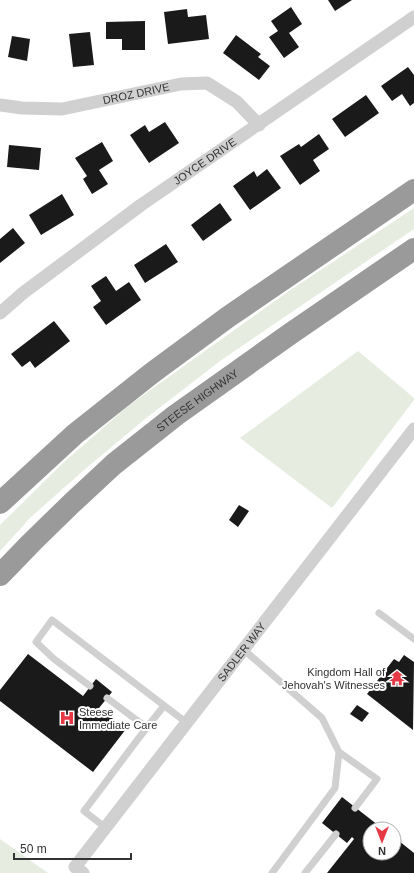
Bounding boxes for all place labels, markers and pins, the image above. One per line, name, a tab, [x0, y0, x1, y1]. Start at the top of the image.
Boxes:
place label: Kingdom Hall of Jehovah's Witnesses	[282, 666, 386, 691]
temple icon: Kingdom Hall of Jehovah's Witnesses	[388, 669, 406, 687]
place label: Steese Immediate Care	[79, 706, 157, 731]
hospital icon: Steese Immediate Care	[58, 709, 76, 727]

